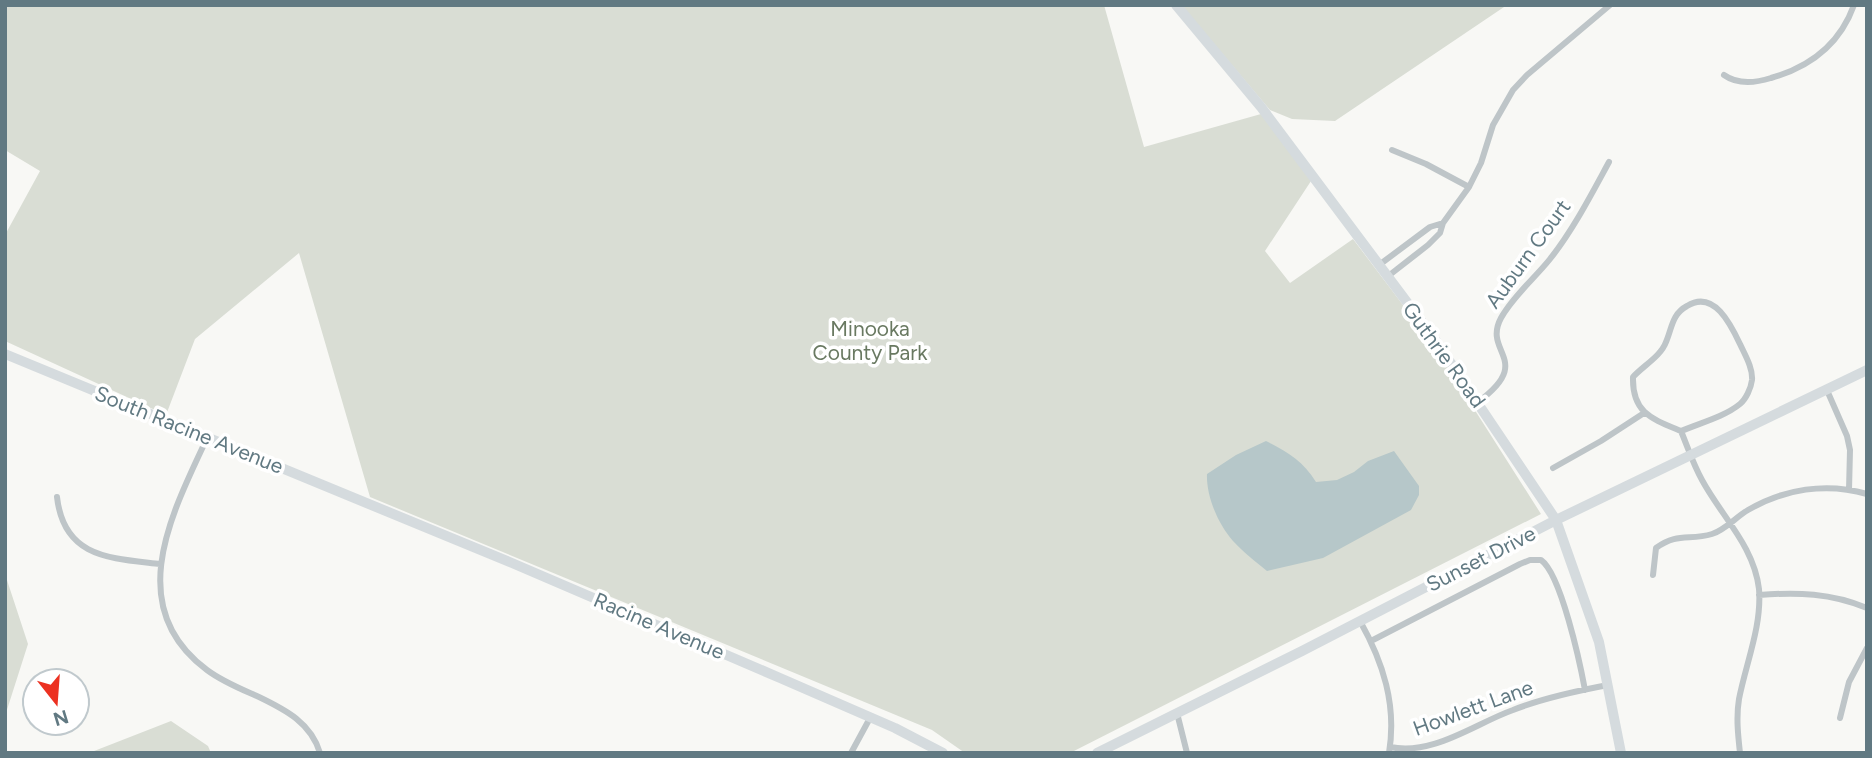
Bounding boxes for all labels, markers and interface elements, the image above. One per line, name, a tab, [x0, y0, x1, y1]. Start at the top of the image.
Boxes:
street label: Auburn Court	[1480, 195, 1575, 313]
street label: Guthrie Road	[1398, 297, 1491, 412]
park label: Minooka County Park	[813, 316, 928, 365]
street label: South Racine Avenue	[91, 380, 287, 479]
street label: Sunset Drive	[1422, 520, 1540, 597]
street label: Racine Avenue	[590, 587, 728, 664]
north arrow	[21, 667, 91, 737]
street label: Howlett Lane	[1409, 674, 1536, 741]
text: N	[50, 705, 71, 731]

